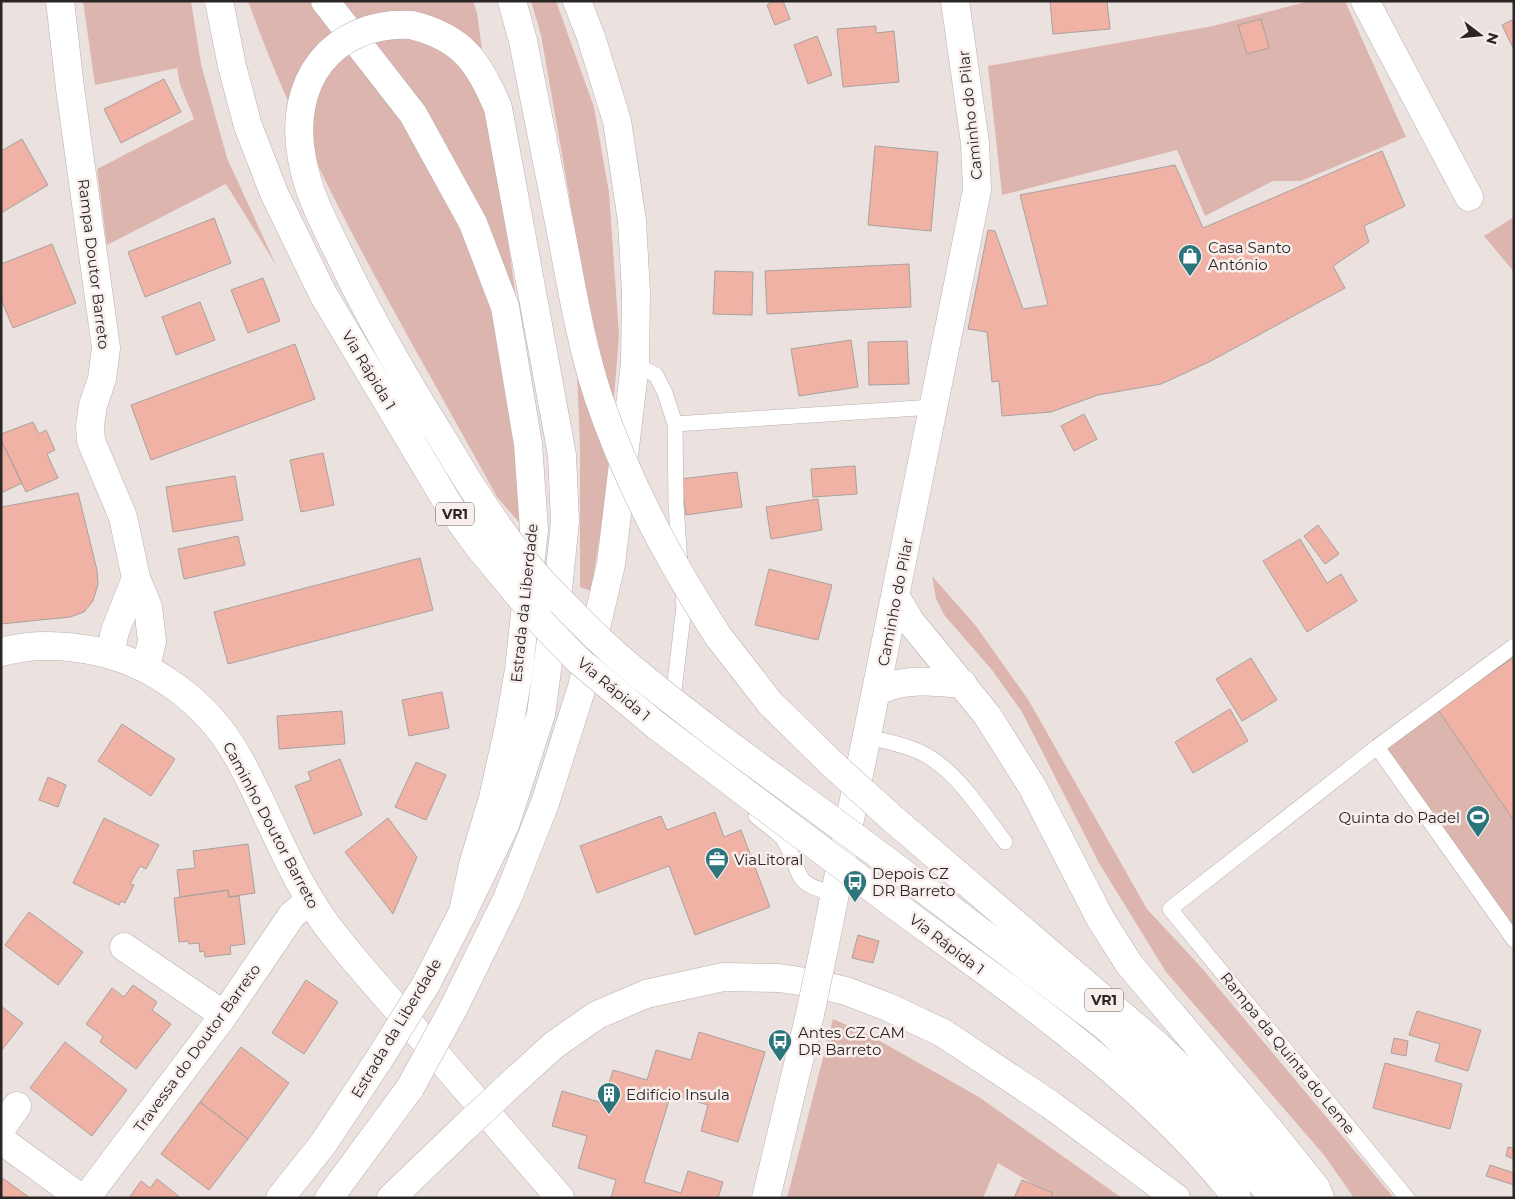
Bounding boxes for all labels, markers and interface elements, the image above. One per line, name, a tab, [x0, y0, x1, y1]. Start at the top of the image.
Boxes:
north arrow	[1455, 10, 1505, 60]
text: N	[1482, 31, 1503, 47]
street label: Caminho do Pilar	[954, 49, 986, 181]
street label: Rampa Doutor Barreto	[74, 178, 114, 350]
place label: Casa Santo António	[1208, 238, 1291, 274]
shop icon: Casa Santo António	[1177, 243, 1203, 277]
street label: Via Rápida 1	[338, 327, 400, 413]
road number: VR1	[436, 502, 474, 526]
street label: Estrada da Liberdade	[506, 523, 542, 683]
street label: Caminho do Pilar	[873, 536, 917, 668]
street label: Via Rápida 1	[574, 653, 654, 725]
street label: Caminho Doutor Barreto	[219, 738, 323, 912]
sports icon: Quinta do Padel	[1465, 804, 1491, 838]
place label: Quinta do Padel	[1338, 808, 1460, 827]
office icon: ViaLitoral	[704, 846, 730, 880]
place label: ViaLitoral	[734, 850, 803, 869]
place label: Depois CZ DR Barreto	[872, 864, 955, 900]
bus stop icon: Depois CZ DR Barreto	[842, 869, 868, 903]
street label: Via Rápida 1	[906, 910, 988, 978]
street label: Estrada da Liberdade	[347, 955, 445, 1101]
street label: Travessa do Doutor Barreto	[129, 960, 265, 1136]
street label: Rampa da Quinta do Leme	[1217, 968, 1359, 1138]
road number: VR1	[1085, 988, 1123, 1012]
place label: Antes CZ CAM DR Barreto	[798, 1023, 905, 1059]
bus stop icon: Antes CZ CAM DR Barreto	[767, 1028, 793, 1062]
building icon: Edifício Insula	[596, 1081, 622, 1115]
place label: Edifício Insula	[626, 1085, 730, 1104]

